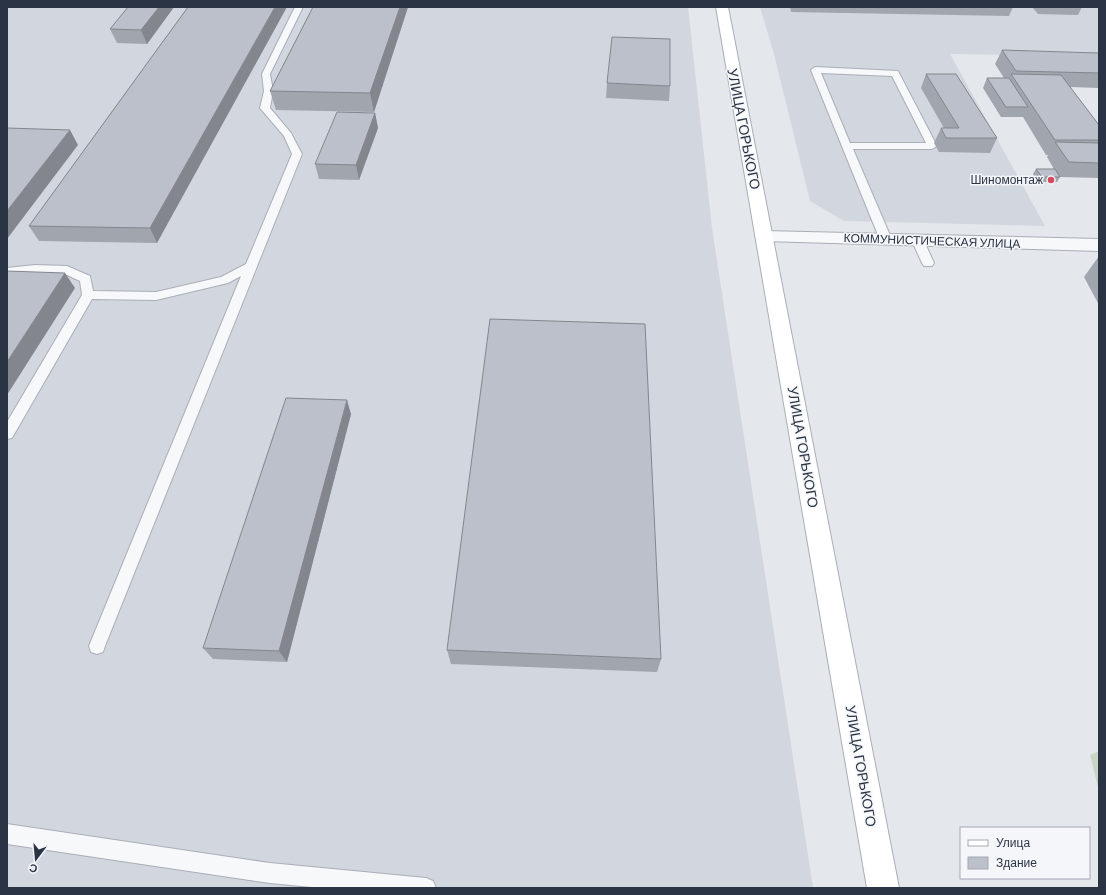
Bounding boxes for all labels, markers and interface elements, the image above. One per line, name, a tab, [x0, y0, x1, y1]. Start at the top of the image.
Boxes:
street label: УЛИЦА ГОРЬКОГО	[724, 67, 765, 191]
place label: Шиномонтаж	[970, 172, 1043, 186]
marker: Шиномонтаж	[1046, 175, 1056, 185]
street label: КОММУНИСТИЧЕСКАЯ УЛИЦА	[843, 230, 1021, 251]
street label: УЛИЦА ГОРЬКОГО	[784, 385, 823, 509]
street label: УЛИЦА ГОРЬКОГО	[842, 704, 881, 828]
legend	[960, 827, 1090, 879]
text: Улица	[996, 835, 1030, 850]
north arrow	[16, 839, 56, 879]
text: Здание	[996, 855, 1037, 870]
text: С	[27, 862, 39, 876]

